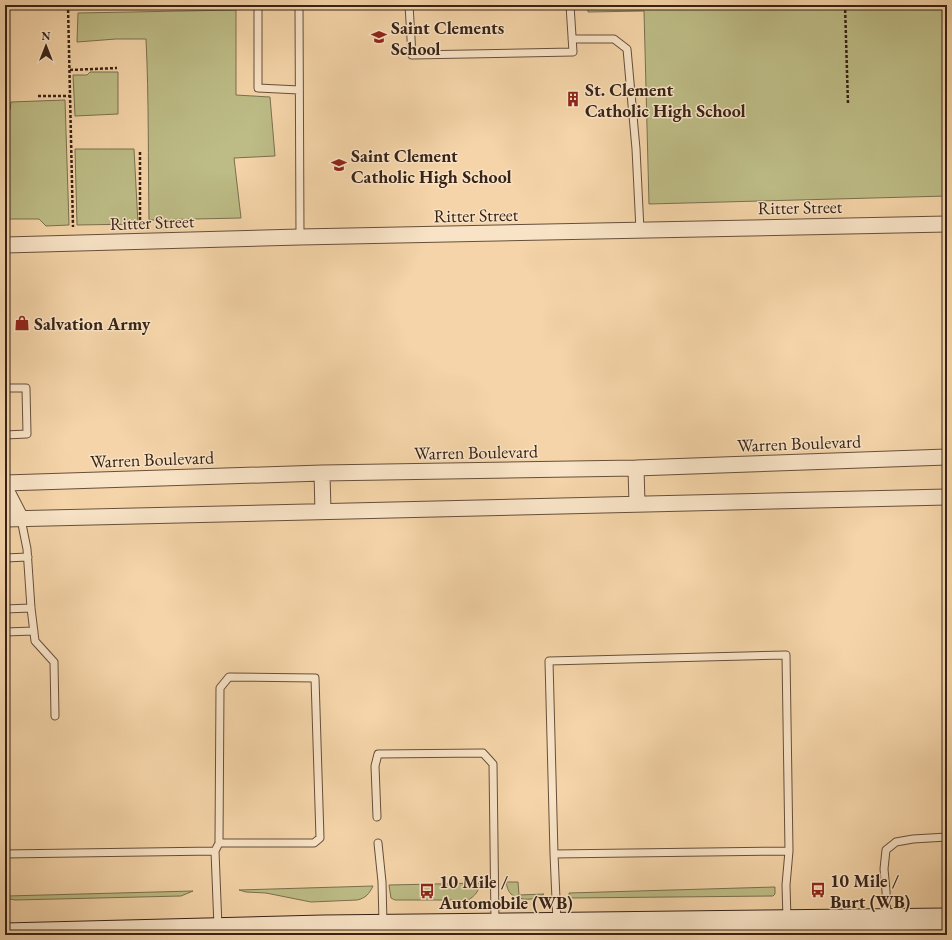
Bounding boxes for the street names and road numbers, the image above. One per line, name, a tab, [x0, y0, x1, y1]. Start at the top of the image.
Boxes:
street label: Ritter Street	[757, 195, 843, 219]
street label: Ritter Street	[433, 203, 519, 227]
street label: Ritter Street	[109, 209, 195, 235]
street label: Warren Boulevard	[737, 429, 862, 457]
street label: Warren Boulevard	[414, 439, 539, 465]
street label: Warren Boulevard	[90, 445, 215, 473]

